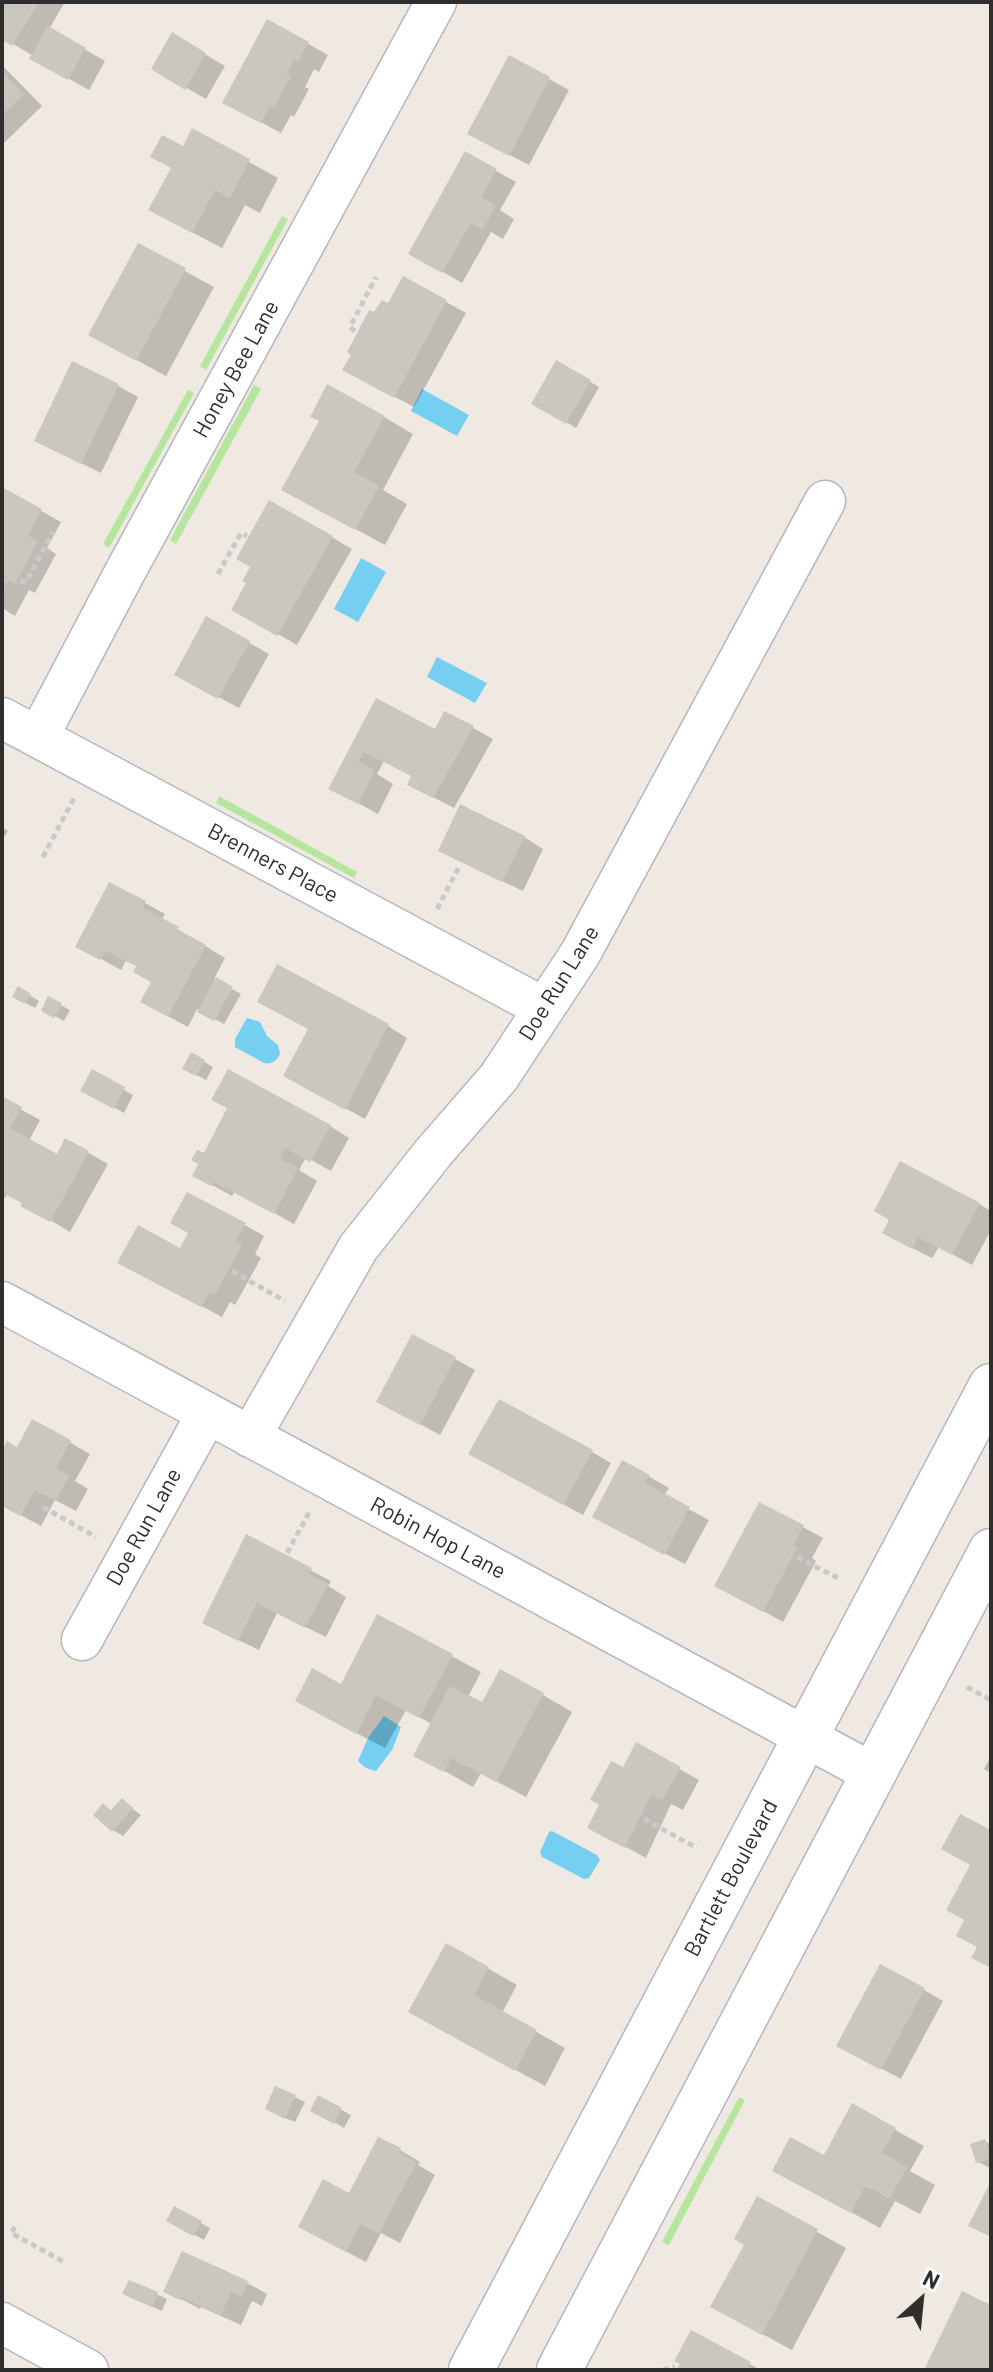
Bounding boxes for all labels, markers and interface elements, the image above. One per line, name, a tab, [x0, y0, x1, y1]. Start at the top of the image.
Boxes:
street label: Honey Bee Lane	[187, 296, 285, 442]
street label: Brenners Place	[203, 818, 343, 908]
street label: Doe Run Lane	[513, 921, 605, 1045]
street label: Doe Run Lane	[101, 1464, 187, 1590]
street label: Robin Hop Lane	[366, 1491, 510, 1585]
street label: Bartlett Boulevard	[679, 1795, 783, 1961]
north arrow	[881, 2260, 961, 2340]
text: N	[919, 2264, 944, 2294]

